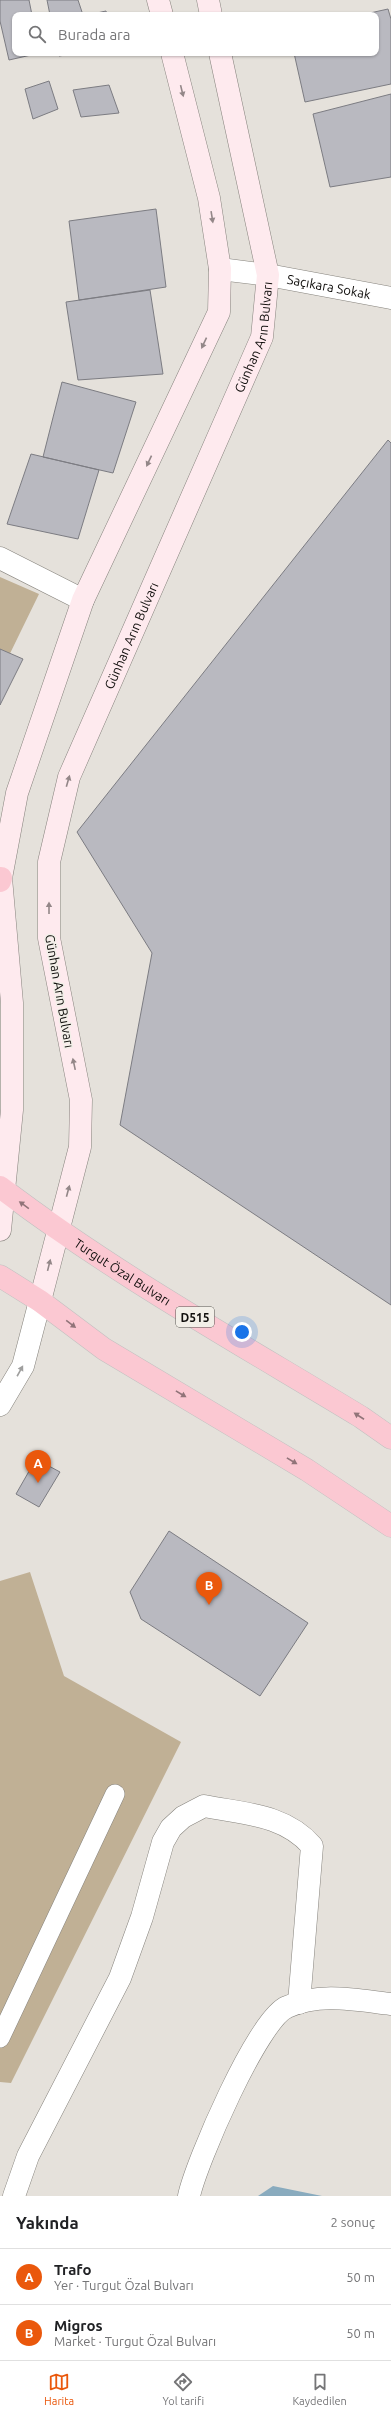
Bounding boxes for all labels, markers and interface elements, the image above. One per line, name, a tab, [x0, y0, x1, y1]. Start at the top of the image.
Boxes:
search box	[12, 12, 379, 56]
icon: search	[26, 23, 48, 45]
text: Burada ara	[58, 26, 130, 43]
one-way arrow	[179, 85, 185, 97]
one-way arrow	[209, 211, 215, 223]
street label: Saçıkara Sokak	[286, 272, 372, 301]
street label: Günhan Arın Bulvarı	[232, 281, 274, 394]
one-way arrow	[201, 338, 207, 349]
one-way arrow	[146, 455, 152, 466]
street label: Günhan Arın Bulvarı	[101, 580, 161, 691]
one-way arrow	[65, 774, 71, 786]
one-way arrow	[46, 901, 52, 914]
street label: Günhan Arın Bulvarı	[43, 933, 77, 1049]
one-way arrow	[70, 1058, 76, 1070]
one-way arrow	[65, 1185, 71, 1197]
one-way arrow	[19, 1201, 30, 1209]
street label: Turgut Özal Bulvarı	[72, 1235, 173, 1308]
one-way arrow	[46, 1259, 52, 1271]
road number: D515	[176, 1307, 214, 1327]
one-way arrow	[66, 1320, 77, 1329]
your location	[232, 1322, 252, 1342]
one-way arrow	[16, 1365, 23, 1377]
one-way arrow	[175, 1391, 187, 1398]
one-way arrow	[353, 1413, 365, 1420]
pin: A	[25, 1450, 51, 1483]
one-way arrow	[286, 1457, 298, 1464]
pin: B	[196, 1572, 222, 1605]
text: Yakında	[16, 2213, 79, 2232]
text: 2 sonuç	[331, 2215, 375, 2229]
text: Trafo	[54, 2261, 91, 2278]
text: A	[24, 2270, 34, 2284]
text: 50 m	[346, 2270, 375, 2284]
text: Yer · Turgut Özal Bulvarı	[54, 2278, 194, 2292]
text: Migros	[54, 2317, 103, 2334]
text: B	[25, 2326, 33, 2340]
text: 50 m	[346, 2326, 375, 2340]
text: Market · Turgut Özal Bulvarı	[54, 2334, 216, 2348]
tab: Harita	[44, 2371, 74, 2407]
tab: Yol tarifi	[162, 2371, 204, 2407]
tab: Kaydedilen	[292, 2371, 347, 2407]

